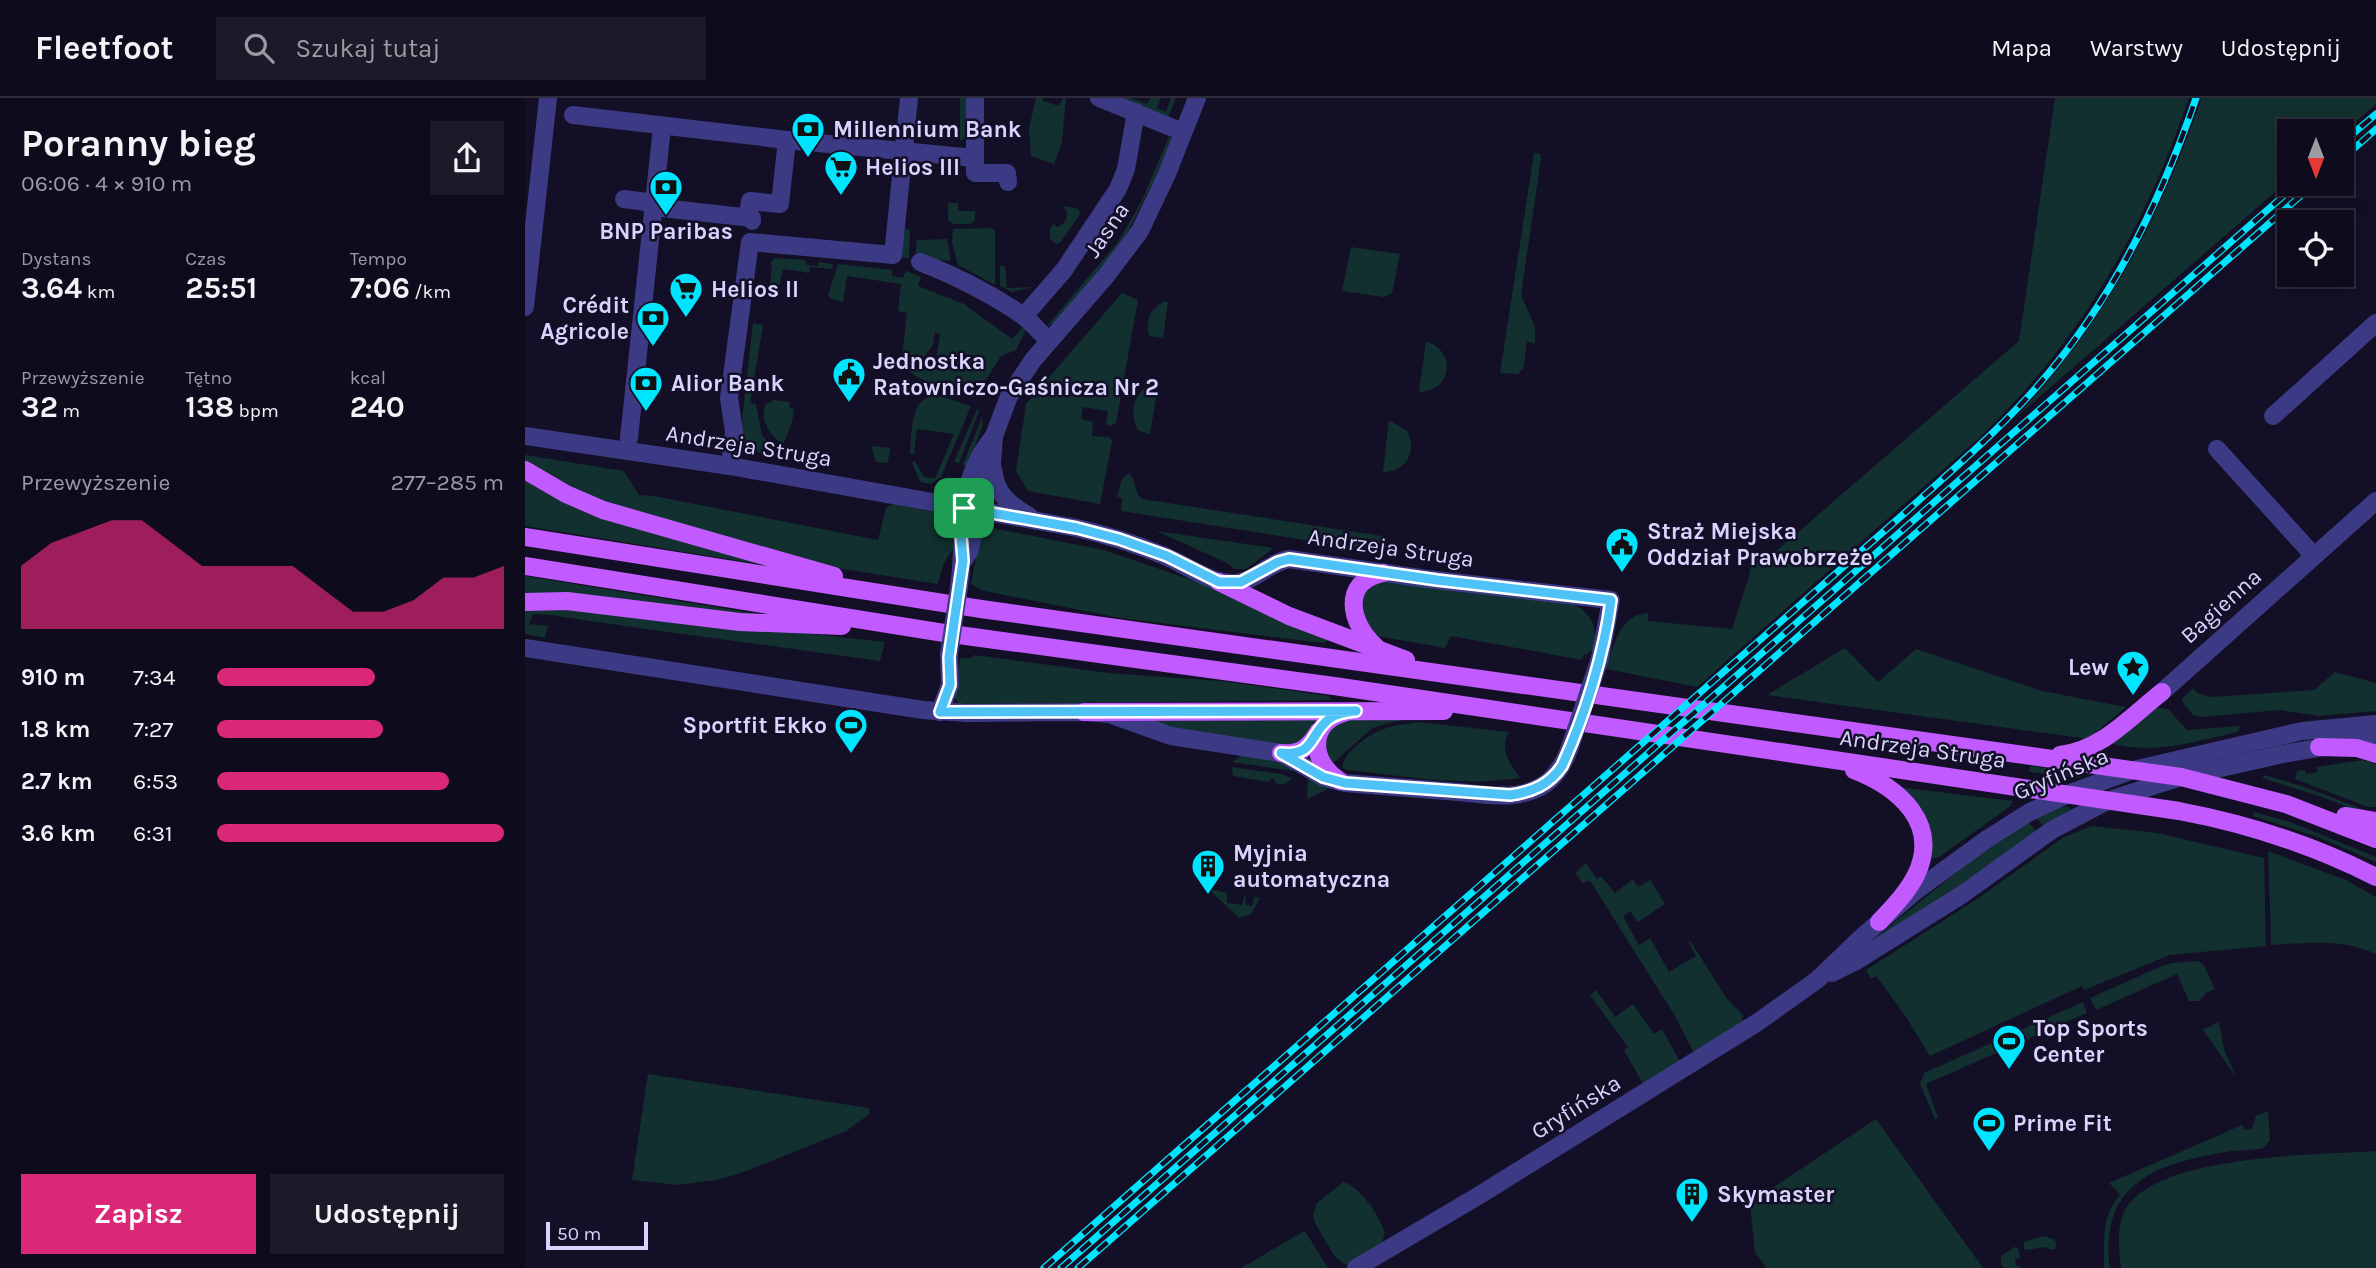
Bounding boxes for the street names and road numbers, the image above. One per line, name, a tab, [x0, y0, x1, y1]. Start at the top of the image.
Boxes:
street label: Jasna	[1079, 197, 1135, 263]
street label: Andrzeja Struga	[664, 420, 834, 472]
street label: Andrzeja Struga	[1306, 523, 1476, 573]
street label: Bagienna	[2175, 563, 2267, 649]
street label: Andrzeja Struga	[1838, 724, 2008, 774]
street label: Gryfińska	[2010, 742, 2112, 806]
street label: Gryfińska	[1526, 1069, 1626, 1145]

